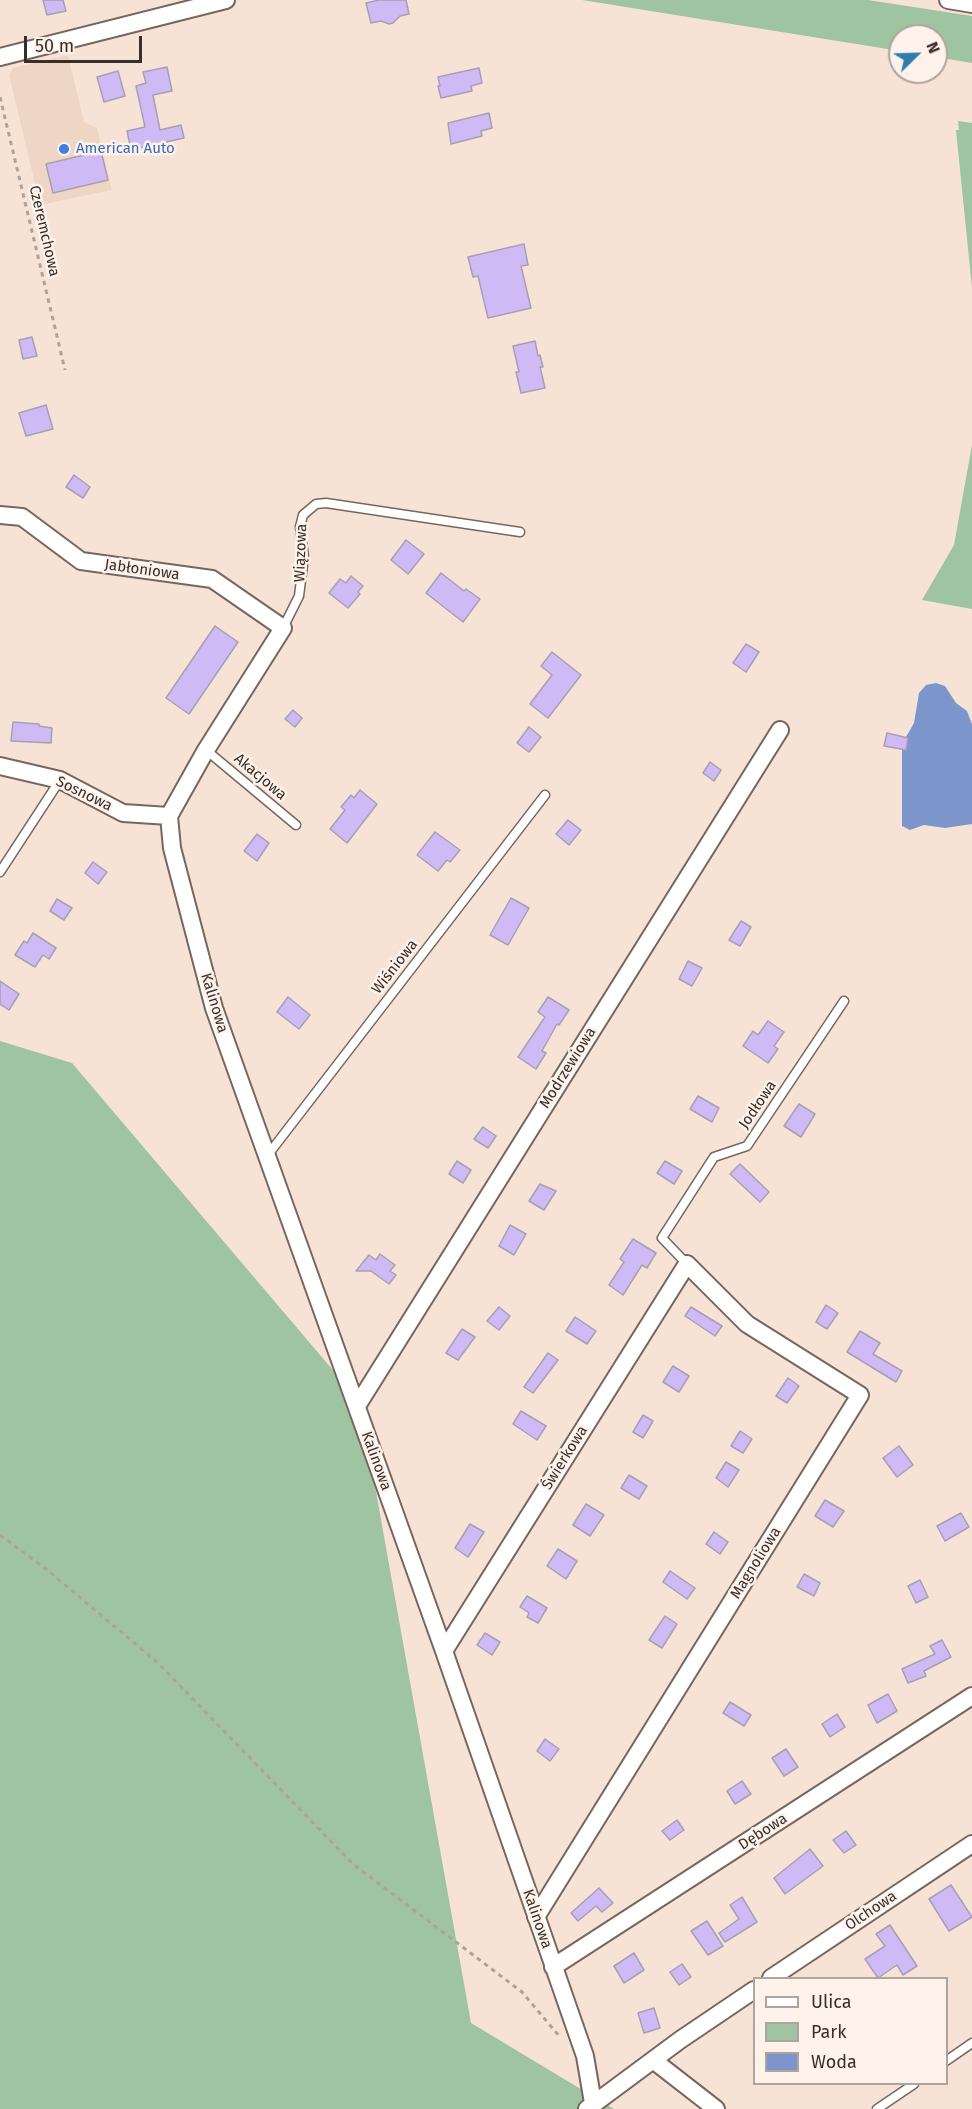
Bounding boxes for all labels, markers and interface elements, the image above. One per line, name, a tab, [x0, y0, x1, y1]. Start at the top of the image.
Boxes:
scale bar	[27, 24, 146, 62]
north arrow	[888, 24, 948, 84]
text: 50 m	[35, 35, 74, 57]
text: N	[922, 39, 944, 56]
place label: American Auto	[76, 140, 175, 158]
marker: American Auto	[57, 142, 71, 156]
street label: Czeremchowa	[25, 184, 63, 278]
street label: Wiązowa	[291, 523, 311, 583]
street label: Jabłoniowa	[103, 556, 181, 584]
street label: Akacjowa	[230, 750, 290, 804]
street label: Sosnowa	[53, 773, 115, 815]
street label: Wiśniowa	[368, 936, 422, 998]
street label: Kalinowa	[196, 971, 232, 1035]
street label: Modrzewiowa	[536, 1024, 600, 1112]
street label: Jodłowa	[735, 1077, 781, 1133]
street label: Świerkowa	[538, 1423, 592, 1493]
street label: Kalinowa	[357, 1429, 395, 1493]
street label: Magnoliowa	[727, 1524, 785, 1602]
street label: Dębowa	[735, 1810, 791, 1854]
street label: Kalinowa	[518, 1887, 556, 1951]
street label: Olchowa	[842, 1887, 900, 1935]
legend	[753, 1977, 948, 2085]
text: Ulica	[811, 1991, 851, 2013]
text: Park	[811, 2021, 846, 2043]
text: Woda	[811, 2051, 857, 2073]

